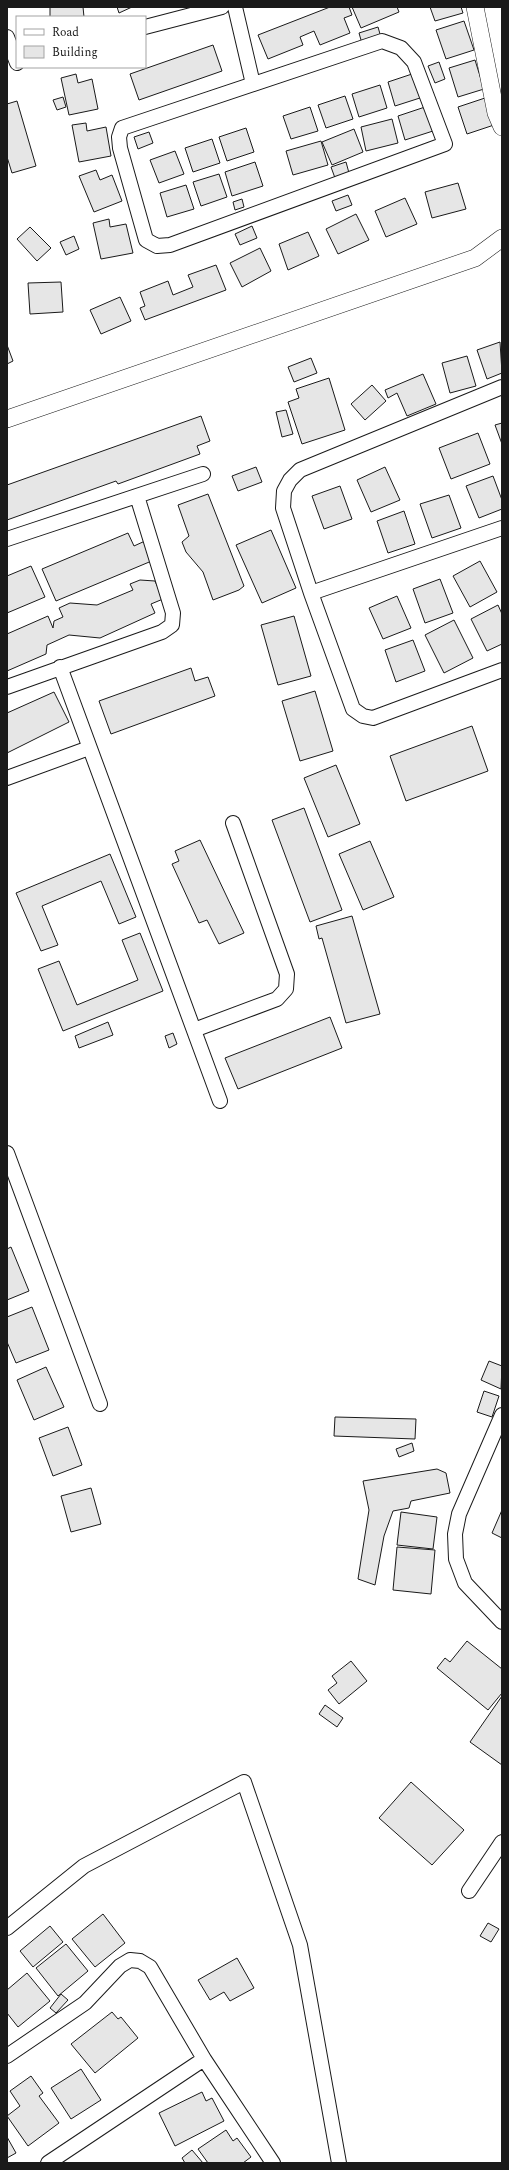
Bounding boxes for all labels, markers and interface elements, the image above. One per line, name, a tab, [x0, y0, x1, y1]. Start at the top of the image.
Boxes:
legend	[16, 16, 146, 68]
text: Road	[52, 23, 79, 42]
text: Building	[52, 43, 98, 62]

